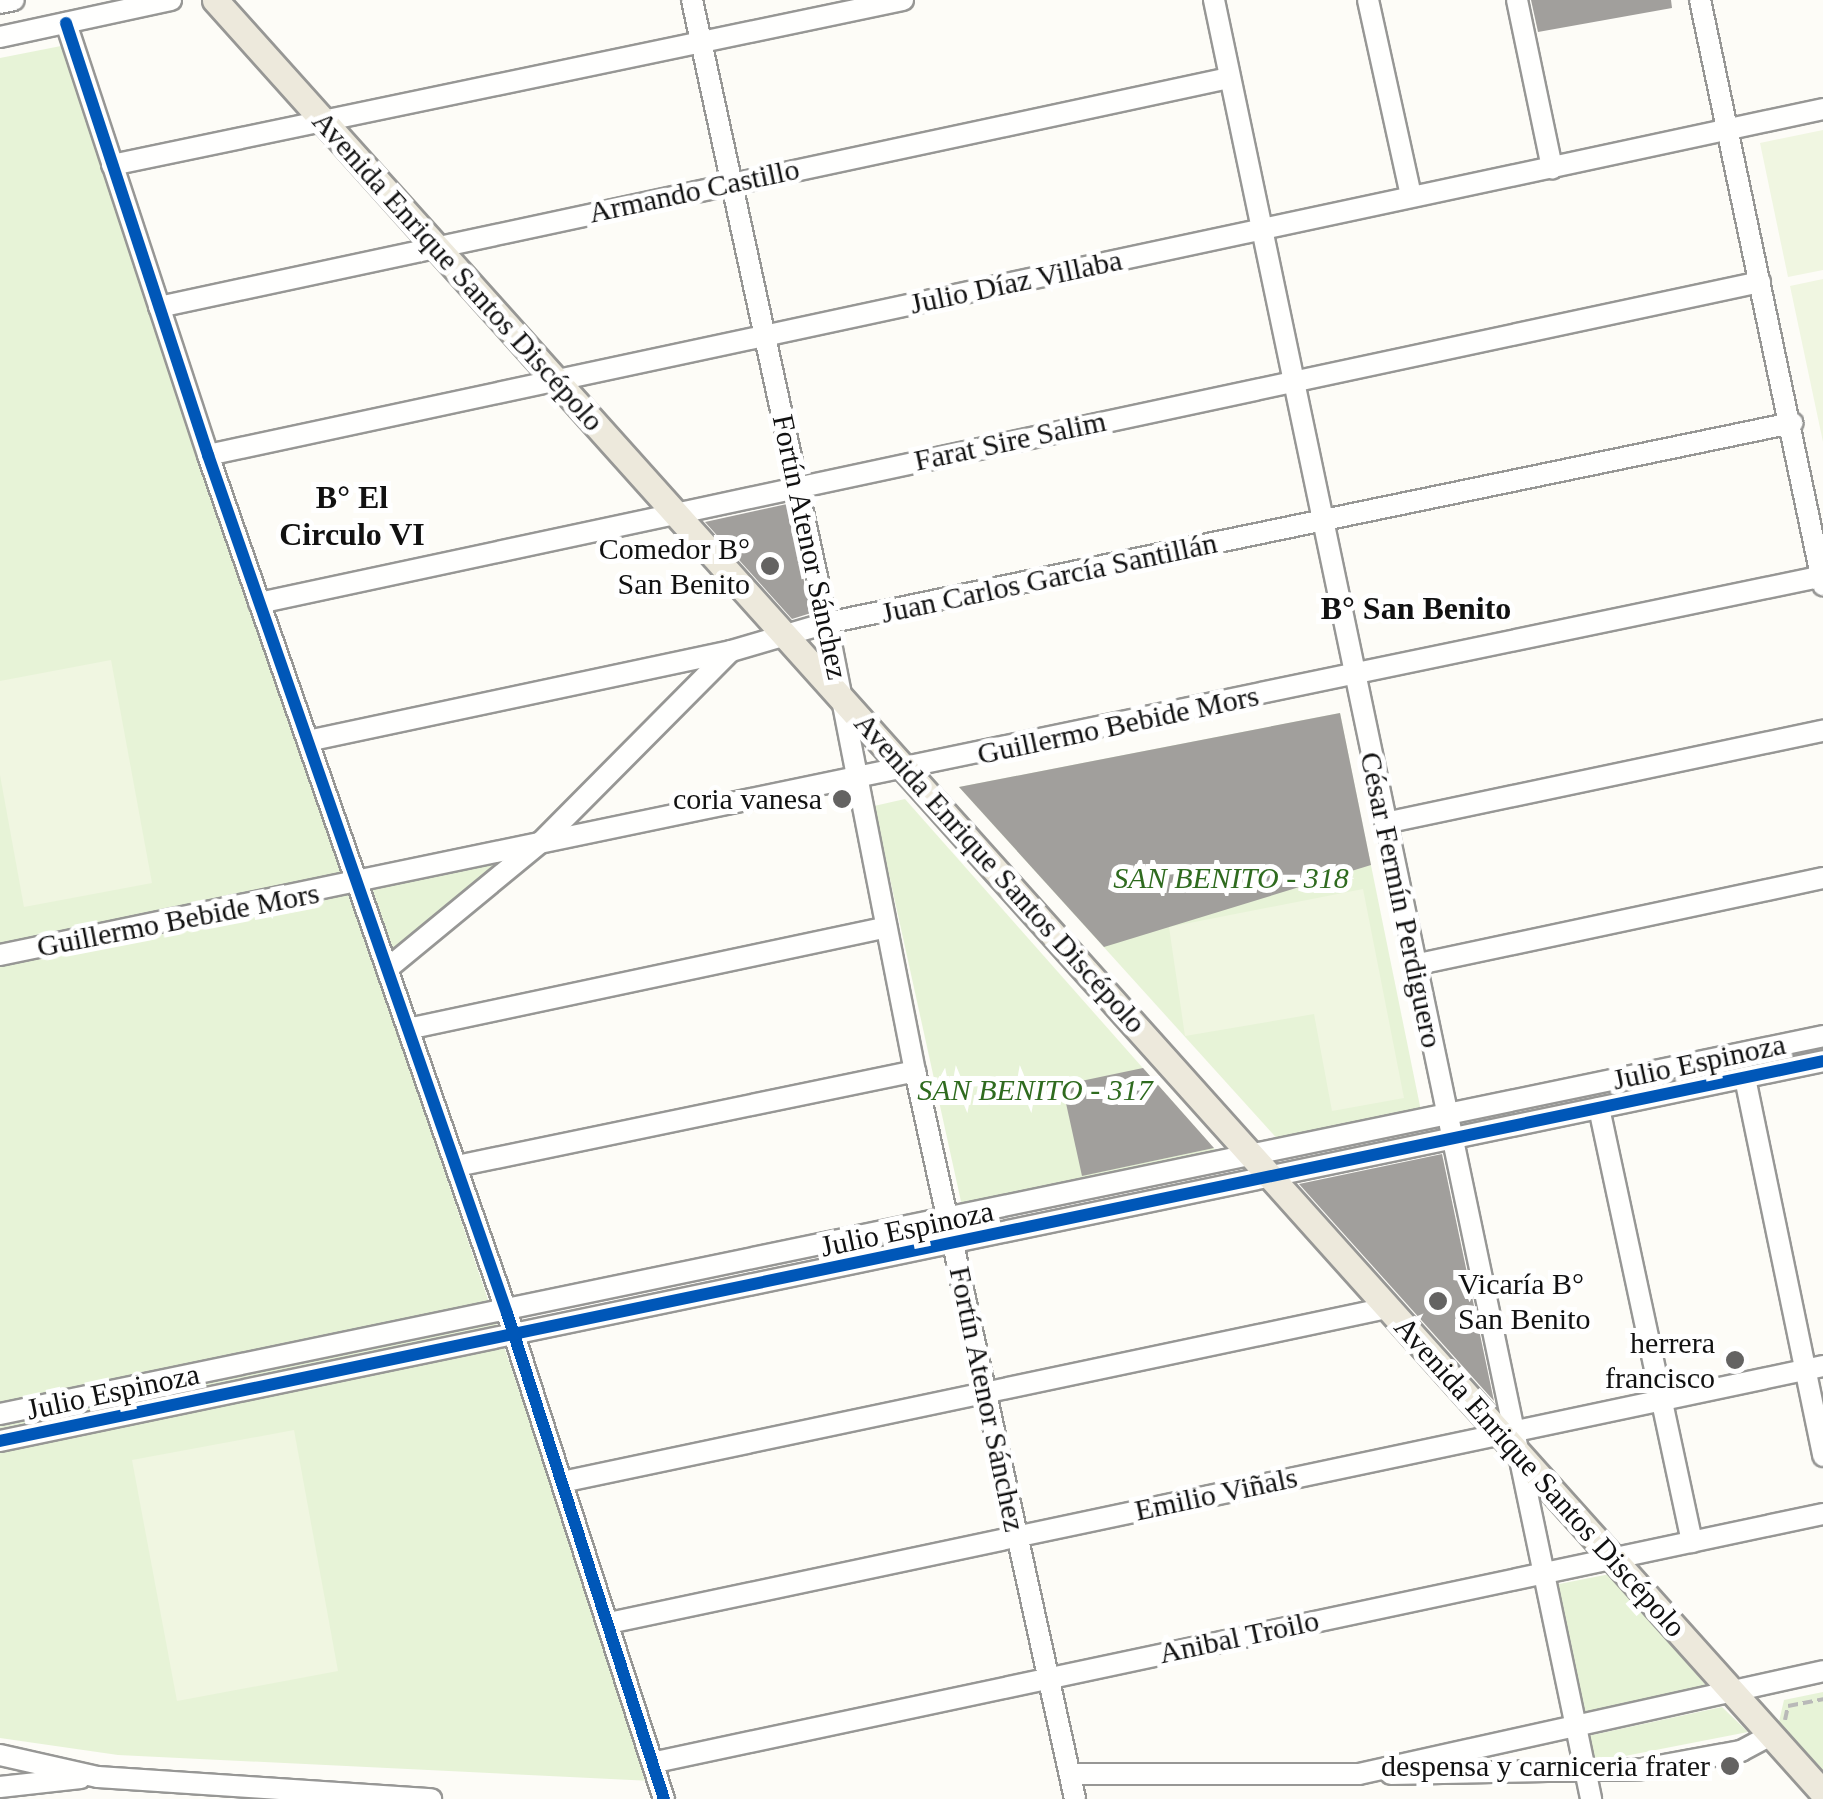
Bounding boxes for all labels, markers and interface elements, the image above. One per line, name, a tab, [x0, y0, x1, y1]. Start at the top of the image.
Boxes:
street label: Avenida Enrique Santos Discépolo	[305, 103, 611, 439]
street label: Armando Castillo	[586, 151, 802, 231]
street label: Julio Díaz Villaba	[906, 242, 1126, 322]
street label: Farat Sire Salim	[911, 403, 1109, 479]
street label: Fortín Atenor Sánchez	[764, 410, 856, 684]
district label: B° El Circulo VI	[279, 479, 425, 554]
street label: Juan Carlos García Santillán	[878, 525, 1220, 631]
place label: Comedor B° San Benito	[599, 531, 750, 602]
marker: Comedor B° San Benito	[759, 555, 781, 577]
district label: B° San Benito	[1321, 589, 1511, 627]
street label: Guillermo Bebide Mors	[974, 678, 1262, 772]
street label: Avenida Enrique Santos Discépolo	[847, 705, 1153, 1041]
street label: César Fermín Perdiguero	[1352, 749, 1450, 1051]
place label: coria vanesa	[673, 781, 822, 817]
marker: coria vanesa	[831, 788, 853, 810]
park label: SAN BENITO - 318	[1113, 860, 1349, 896]
street label: Guillermo Bebide Mors	[34, 875, 322, 965]
street label: Julio Espinoza	[1609, 1026, 1789, 1098]
park label: SAN BENITO - 317	[917, 1072, 1153, 1108]
street label: Julio Espinoza	[817, 1193, 997, 1265]
street label: Fortín Atenor Sánchez	[941, 1262, 1033, 1536]
place label: Vicaría B° San Benito	[1458, 1266, 1590, 1336]
marker: Vicaría B° San Benito	[1427, 1290, 1449, 1312]
street label: Avenida Enrique Santos Discépolo	[1387, 1309, 1693, 1645]
place label: herrera francisco	[1605, 1325, 1715, 1396]
marker: herrera francisco	[1724, 1349, 1746, 1371]
street label: Julio Espinoza	[23, 1356, 203, 1428]
street label: Emilio Viñals	[1131, 1459, 1301, 1529]
street label: Anibal Troilo	[1155, 1602, 1323, 1672]
place label: despensa y carniceria frater	[1381, 1748, 1710, 1784]
marker: despensa y carniceria frater	[1719, 1755, 1741, 1777]

